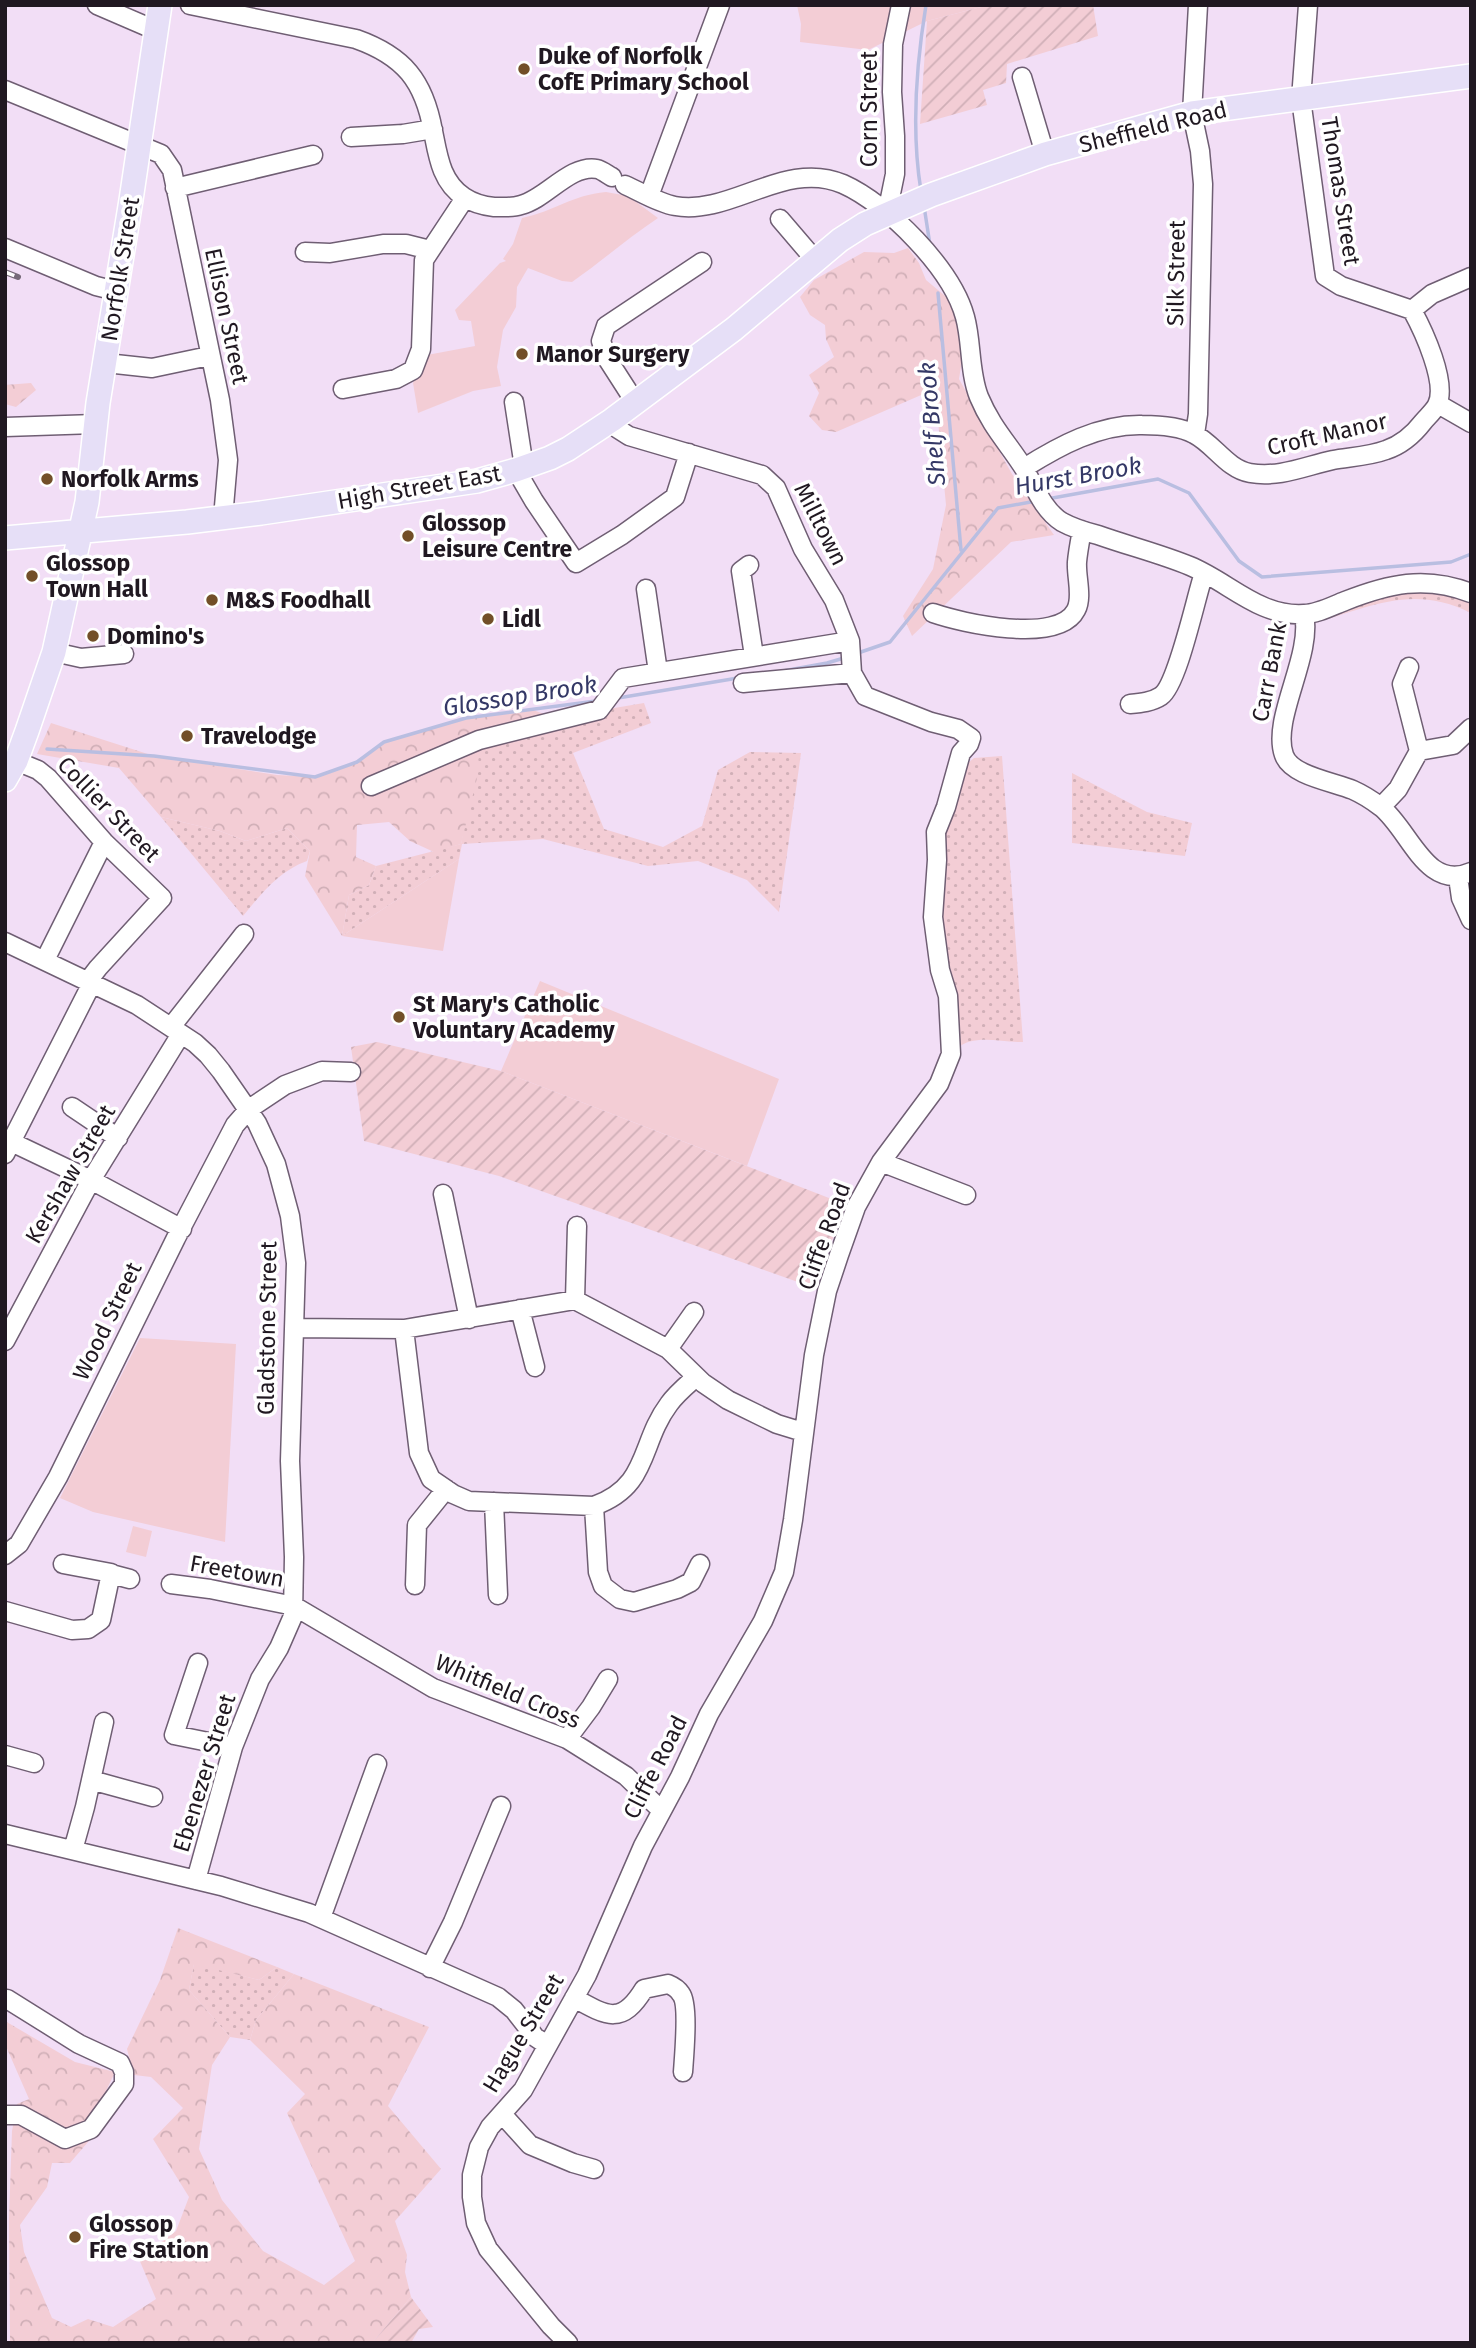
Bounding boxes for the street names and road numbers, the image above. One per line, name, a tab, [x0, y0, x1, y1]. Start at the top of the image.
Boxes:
street label: Corn Street	[855, 50, 883, 167]
street label: Sheffield Road	[1076, 95, 1230, 159]
street label: Thomas Street	[1315, 115, 1367, 268]
street label: Norfolk Street	[95, 194, 145, 343]
street label: Silk Street	[1161, 219, 1191, 326]
street label: Ellison Street	[199, 245, 255, 387]
street label: Croft Manor	[1264, 407, 1390, 461]
street label: High Street East	[335, 459, 504, 515]
street label: Milltown	[788, 478, 854, 570]
street label: Carr Bank	[1246, 620, 1292, 724]
street label: Collier Street	[52, 750, 167, 868]
street label: Kershaw Street	[19, 1099, 121, 1249]
street label: Cliffe Road	[792, 1178, 856, 1294]
street label: Gladstone Street	[251, 1240, 283, 1415]
street label: Wood Street	[66, 1257, 148, 1385]
street label: Freetown	[188, 1549, 286, 1593]
street label: Whitfield Cross	[431, 1648, 585, 1734]
street label: Ebenezer Street	[167, 1690, 242, 1856]
street label: Cliffe Road	[617, 1710, 693, 1824]
street label: Hague Street	[476, 1968, 570, 2098]

